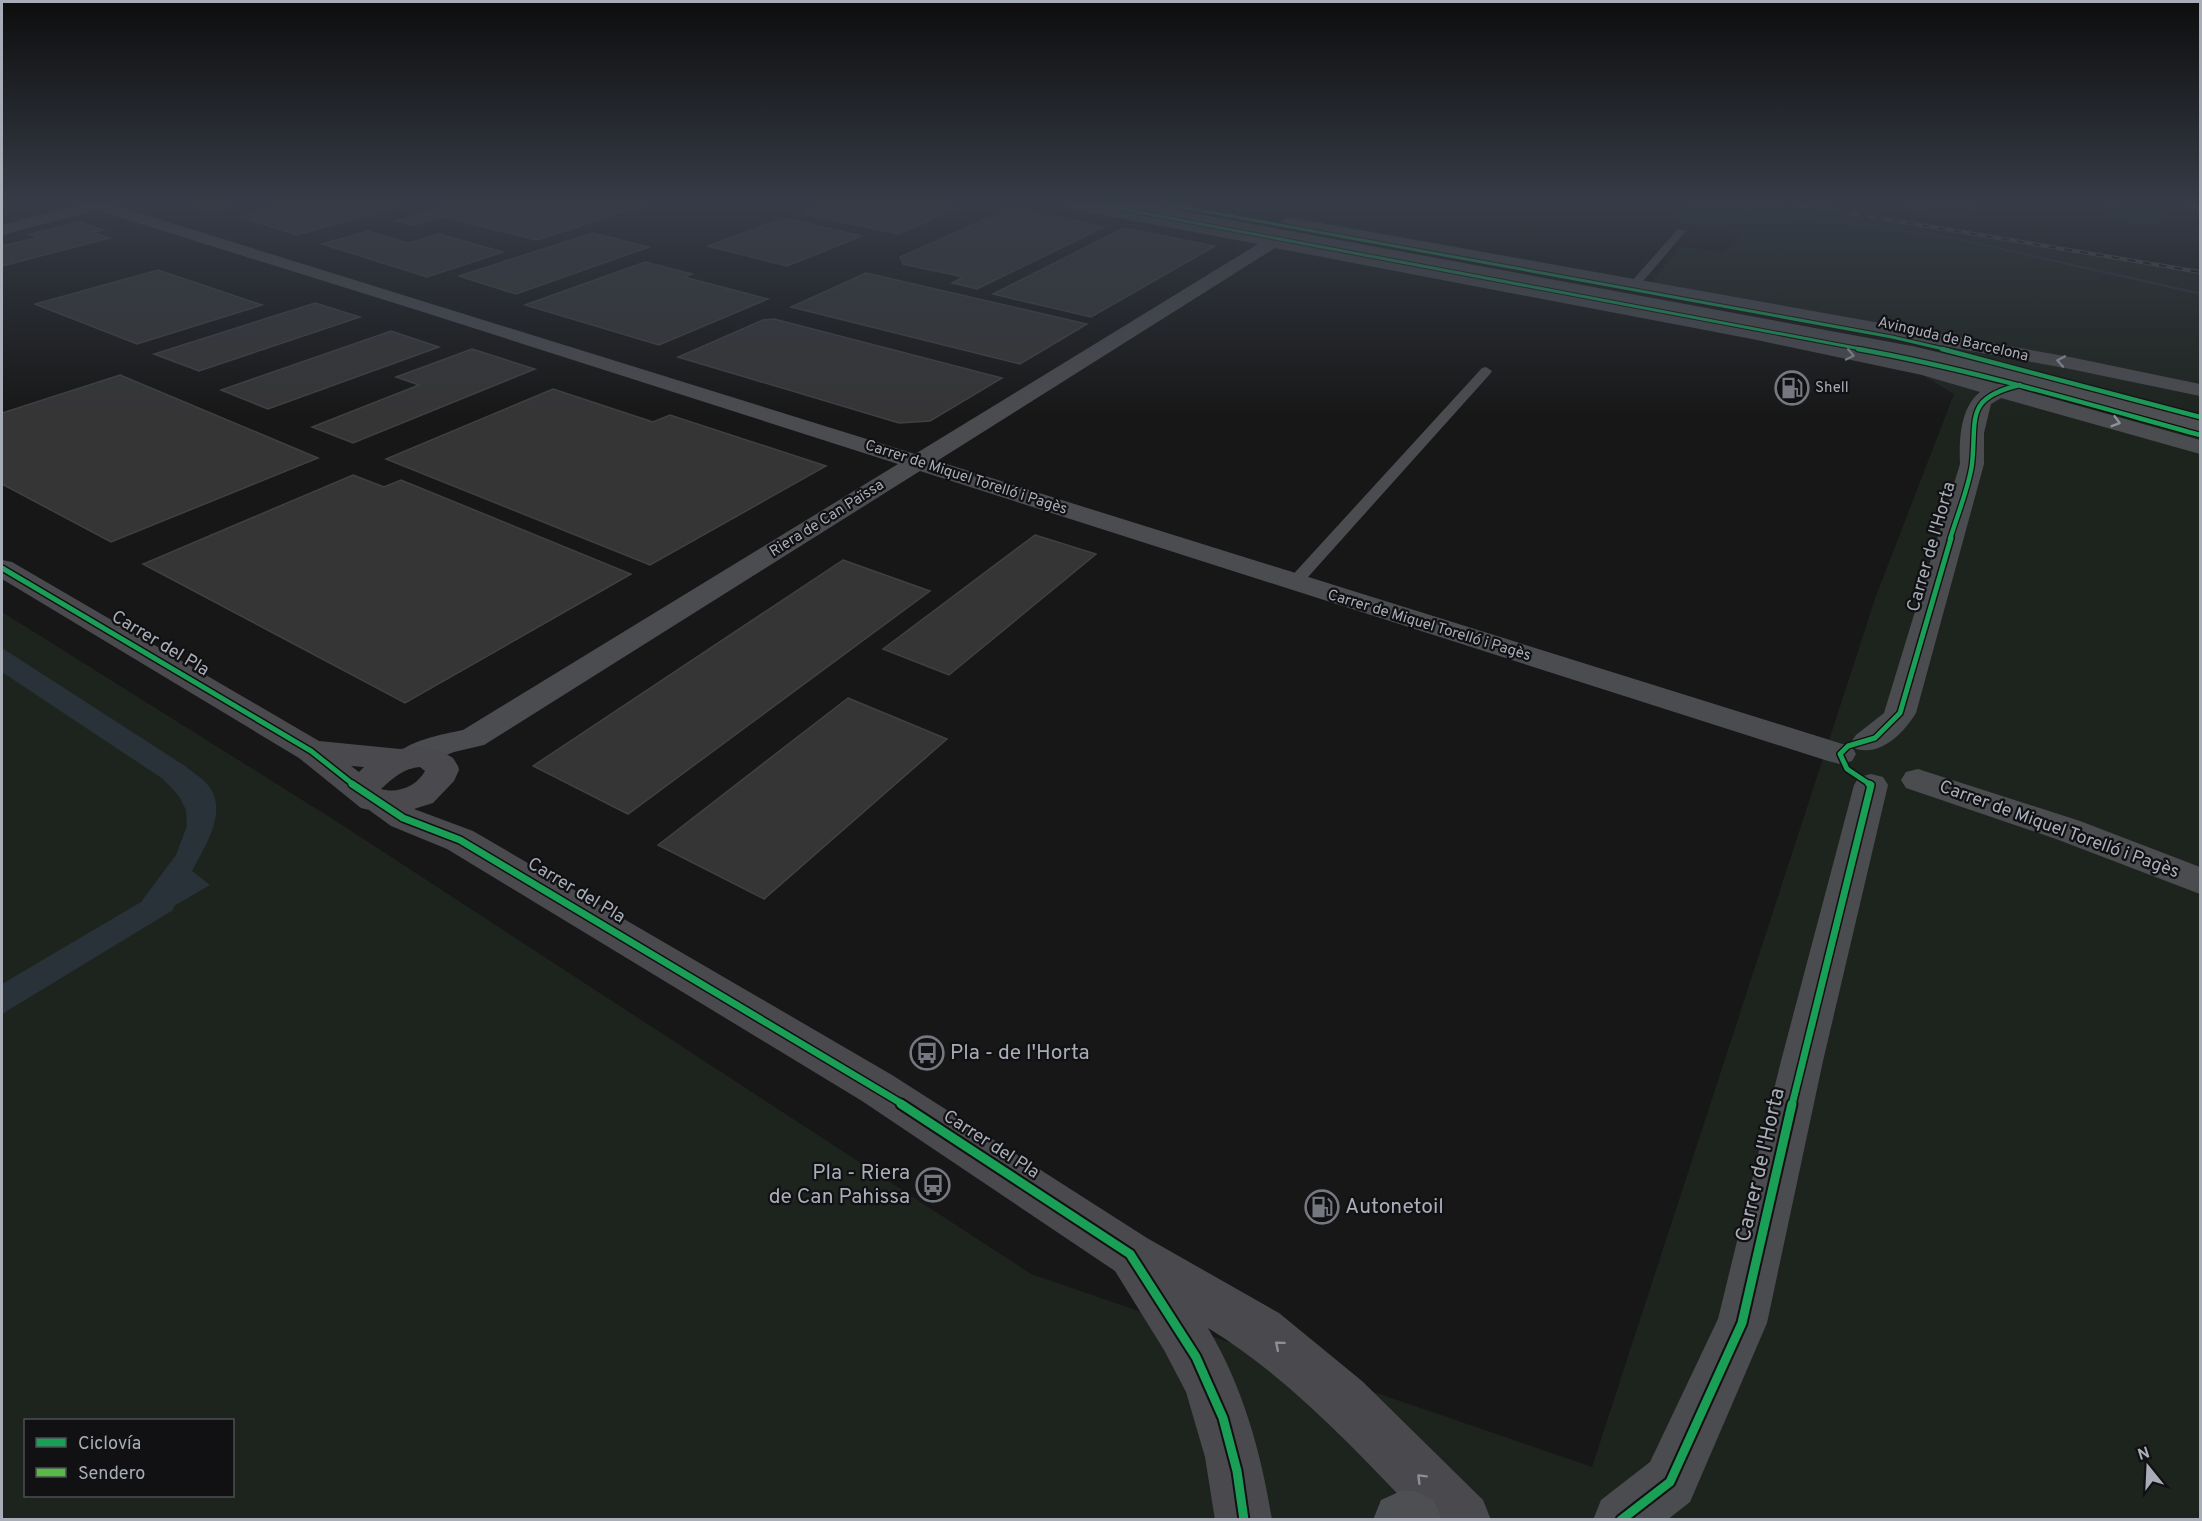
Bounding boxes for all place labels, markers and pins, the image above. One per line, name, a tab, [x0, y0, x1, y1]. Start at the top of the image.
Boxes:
fuel station icon: Shell	[1774, 370, 1810, 406]
place label: Shell	[1815, 379, 1849, 398]
bus stop icon: Pla - de l'Horta	[909, 1035, 945, 1071]
place label: Pla - de l'Horta	[950, 1040, 1090, 1067]
place label: Pla - Riera de Can Pahissa	[769, 1160, 910, 1211]
bus stop icon: Pla - Riera de Can Pahissa	[915, 1167, 951, 1203]
fuel station icon: Autonetoil	[1304, 1189, 1340, 1225]
place label: Autonetoil	[1345, 1194, 1444, 1221]

